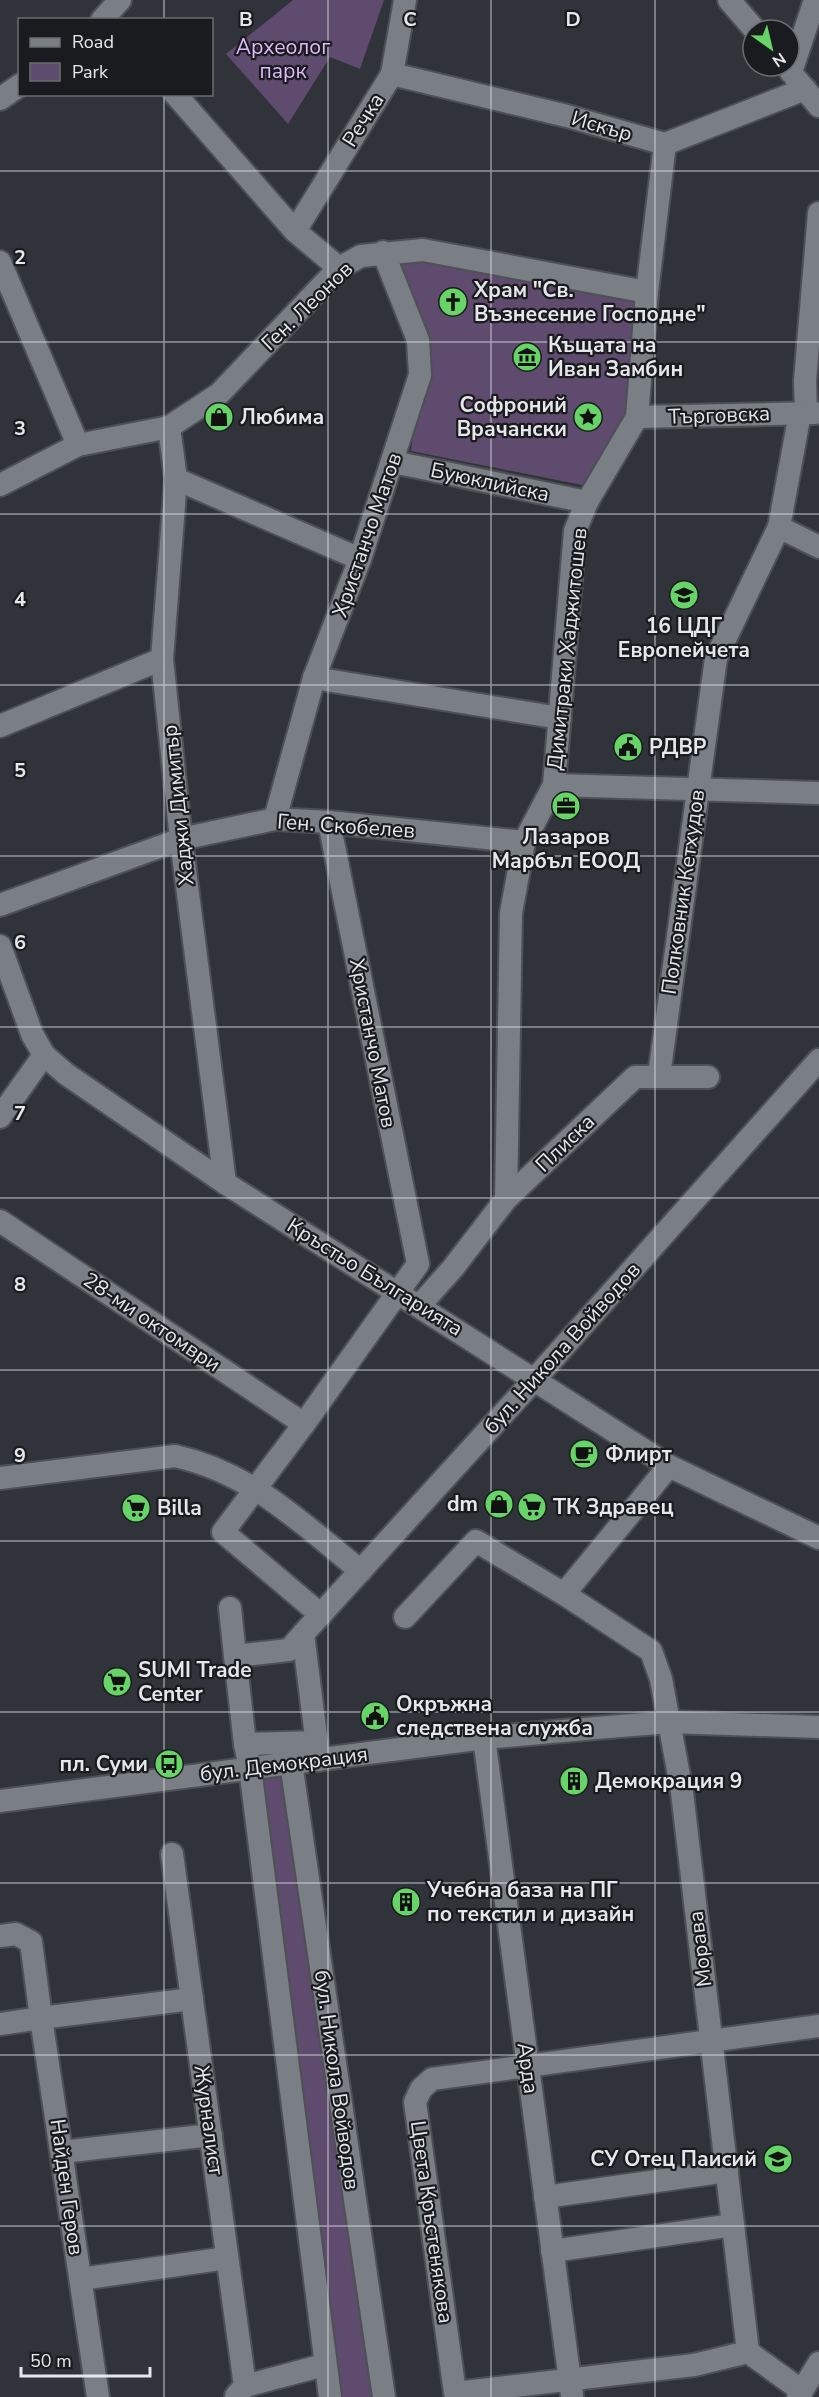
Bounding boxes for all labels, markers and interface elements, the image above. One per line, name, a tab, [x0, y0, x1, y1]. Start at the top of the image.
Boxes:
text: B	[239, 6, 253, 33]
text: C	[403, 6, 417, 33]
text: D	[565, 6, 581, 33]
legend	[18, 18, 213, 96]
north arrow	[741, 18, 801, 78]
text: Road	[72, 30, 114, 54]
park label: Археолог парк	[236, 33, 330, 85]
text: N	[768, 47, 790, 72]
text: Park	[72, 60, 109, 84]
street label: Речка	[336, 88, 390, 152]
street label: Искър	[568, 104, 636, 148]
text: 2	[14, 244, 26, 271]
street label: Ген. Леонов	[255, 255, 359, 357]
place label: Храм "Св. Възнесение Господне"	[473, 276, 706, 328]
church icon: Храм "Св. Възнесение Господне"	[437, 286, 469, 318]
place label: Къщата на Иван Замбин	[548, 331, 683, 383]
museum icon: Къщата на Иван Замбин	[511, 341, 543, 373]
place label: Софроний Врачански	[457, 391, 567, 443]
street label: Търговска	[667, 399, 771, 431]
shop icon: Любима	[203, 401, 235, 433]
place icon: Софроний Врачански	[572, 401, 604, 433]
place label: Любима	[240, 403, 324, 431]
text: 3	[14, 415, 26, 442]
street label: Христанчо Матов	[326, 449, 408, 621]
street label: Буюклийска	[428, 456, 552, 508]
street label: Димитраки Хаджитошев	[540, 526, 594, 772]
school or university icon: 16 ЦДГ Европейчета	[668, 579, 700, 611]
text: 4	[14, 586, 26, 613]
place label: 16 ЦДГ Европейчета	[618, 612, 750, 664]
street label: Хаджи Димитър	[156, 723, 200, 887]
public building icon: РДВР	[612, 731, 644, 763]
place label: РДВР	[649, 733, 707, 761]
text: 5	[14, 757, 26, 784]
street label: Полковник Кетхудов	[655, 788, 711, 996]
office icon: Лазаров Марбъл ЕООД	[550, 790, 582, 822]
street label: Ген. Скобелев	[276, 807, 416, 845]
place label: Лазаров Марбъл ЕООД	[492, 823, 641, 875]
text: 6	[14, 929, 26, 956]
street label: Христанчо Матов	[343, 956, 403, 1130]
text: 7	[14, 1100, 26, 1127]
street label: Плиска	[529, 1108, 601, 1178]
street label: Кръстьо Българията	[282, 1211, 468, 1343]
street label: бул. Никола Войводов	[477, 1256, 647, 1440]
street label: 28-ми октомври	[78, 1266, 226, 1378]
text: 8	[14, 1271, 26, 1298]
cafe icon: Флирт	[568, 1438, 600, 1470]
place label: Флирт	[605, 1440, 672, 1468]
text: 9	[14, 1442, 26, 1469]
shop icon: dm	[483, 1488, 515, 1520]
place label: dm	[447, 1490, 478, 1518]
supermarket icon: ТК Здравец	[516, 1491, 548, 1523]
supermarket icon: Billa	[120, 1492, 152, 1524]
place label: ТК Здравец	[553, 1493, 674, 1521]
place label: Billa	[157, 1494, 202, 1522]
place label: SUMI Trade Center	[138, 1656, 252, 1708]
supermarket icon: SUMI Trade Center	[101, 1666, 133, 1698]
place label: Окръжна следствена служба	[396, 1690, 593, 1742]
public building icon: Окръжна следствена служба	[359, 1700, 391, 1732]
street label: бул. Демокрация	[199, 1740, 369, 1788]
bus stop icon: пл. Суми	[153, 1748, 185, 1780]
place label: пл. Суми	[60, 1750, 148, 1778]
building icon: Демокрация 9	[558, 1765, 590, 1797]
place label: Демокрация 9	[595, 1767, 742, 1795]
place label: Учебна база на ПГ по текстил и дизайн	[426, 1876, 634, 1928]
building icon: Учебна база на ПГ по текстил и дизайн	[390, 1886, 422, 1918]
street label: Морава	[681, 1909, 719, 1989]
street label: бул. Никола Войводов	[308, 1968, 366, 2192]
street label: Арда	[511, 2041, 545, 2095]
street label: Журналист	[187, 2063, 231, 2177]
street label: Найден Геров	[44, 2117, 90, 2257]
street label: Цвета Кръстенякова	[404, 2119, 460, 2325]
school or university icon: СУ Отец Паисий	[762, 2143, 794, 2175]
place label: СУ Отец Паисий	[590, 2145, 757, 2173]
scale bar	[21, 2340, 150, 2378]
text: 50 m	[30, 2349, 72, 2373]

